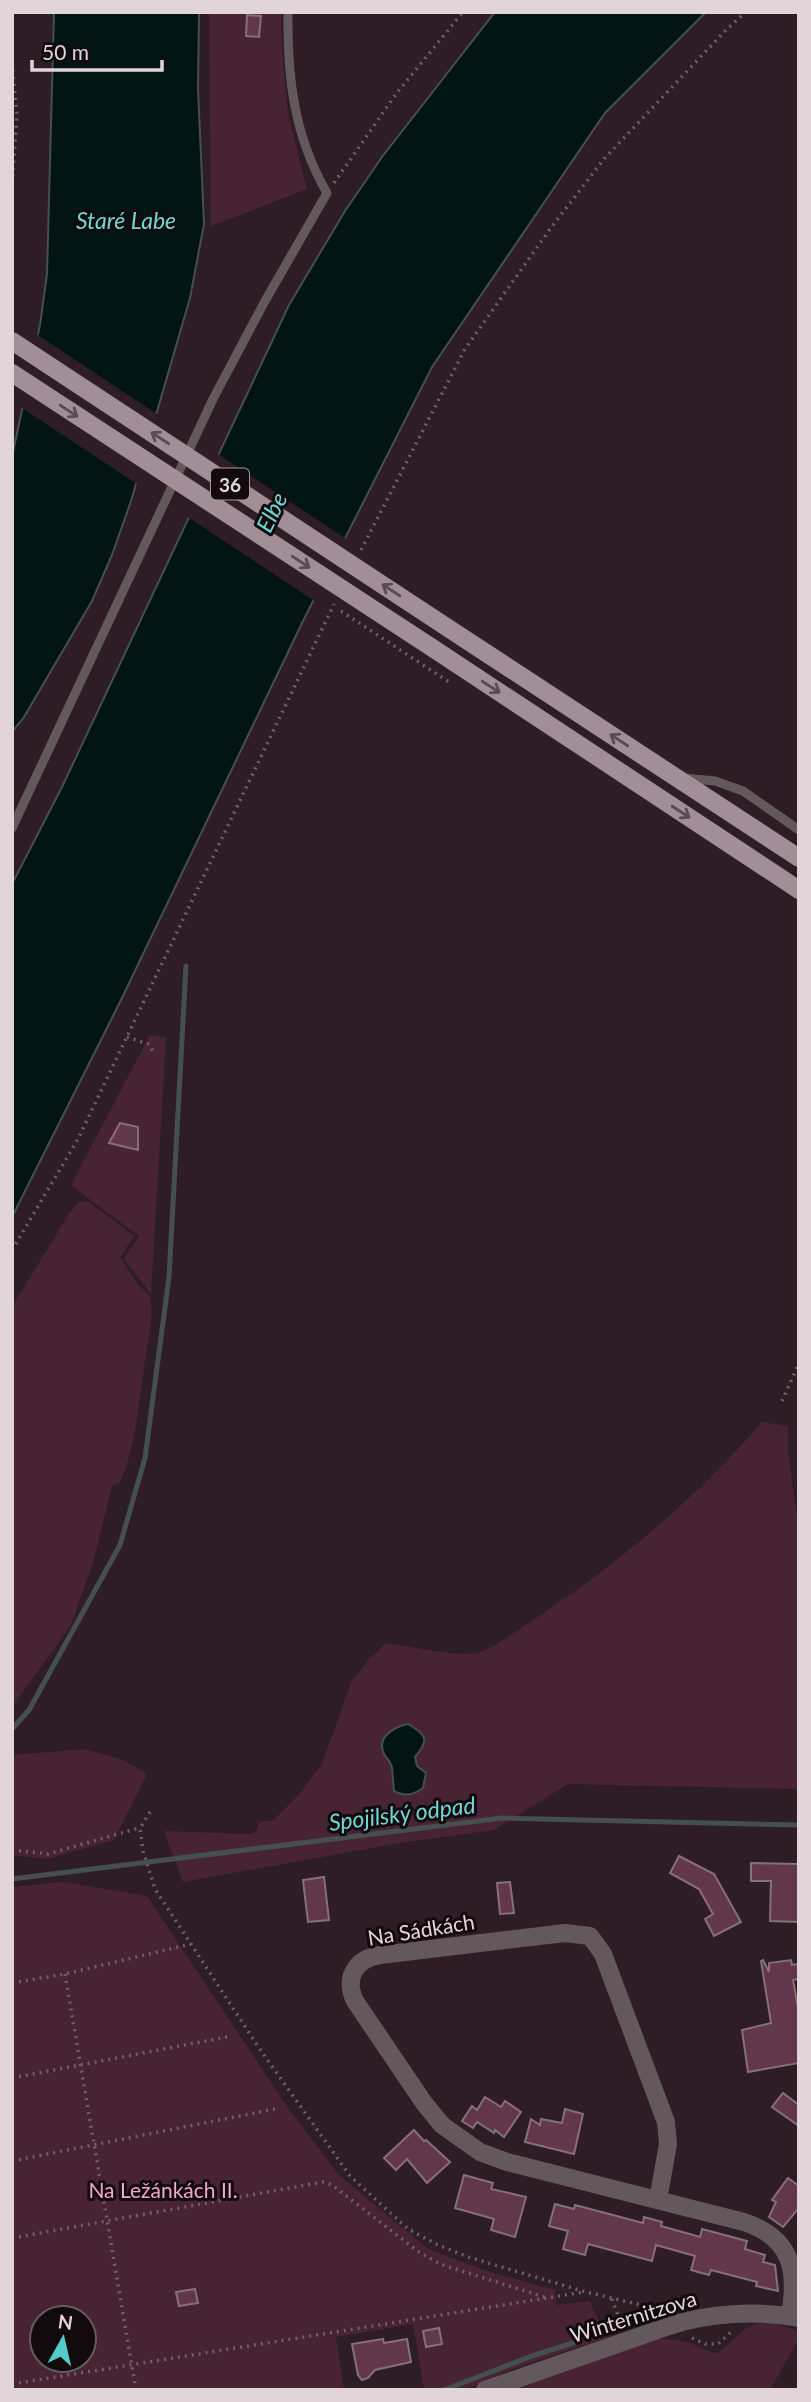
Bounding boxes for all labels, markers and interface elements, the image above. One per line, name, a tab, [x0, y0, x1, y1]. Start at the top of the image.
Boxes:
scale bar	[32, 28, 161, 72]
text: 50 m	[42, 39, 89, 64]
water label: Staré Labe	[76, 206, 176, 234]
one-way arrow	[59, 404, 79, 418]
one-way arrow	[151, 431, 170, 446]
road number: 36	[211, 468, 249, 499]
water label: Elbe	[250, 488, 292, 536]
one-way arrow	[290, 555, 310, 569]
one-way arrow	[382, 583, 401, 597]
one-way arrow	[481, 679, 500, 694]
one-way arrow	[610, 732, 629, 747]
one-way arrow	[671, 805, 690, 819]
water label: Spojilský odpad	[327, 1790, 477, 1836]
street label: Na Sádkách	[366, 1908, 476, 1950]
park label: Na Ležánkách II.	[88, 2177, 238, 2202]
street label: Winternitzova	[567, 2285, 699, 2347]
north arrow	[28, 2304, 98, 2374]
text: N	[57, 2309, 74, 2334]

